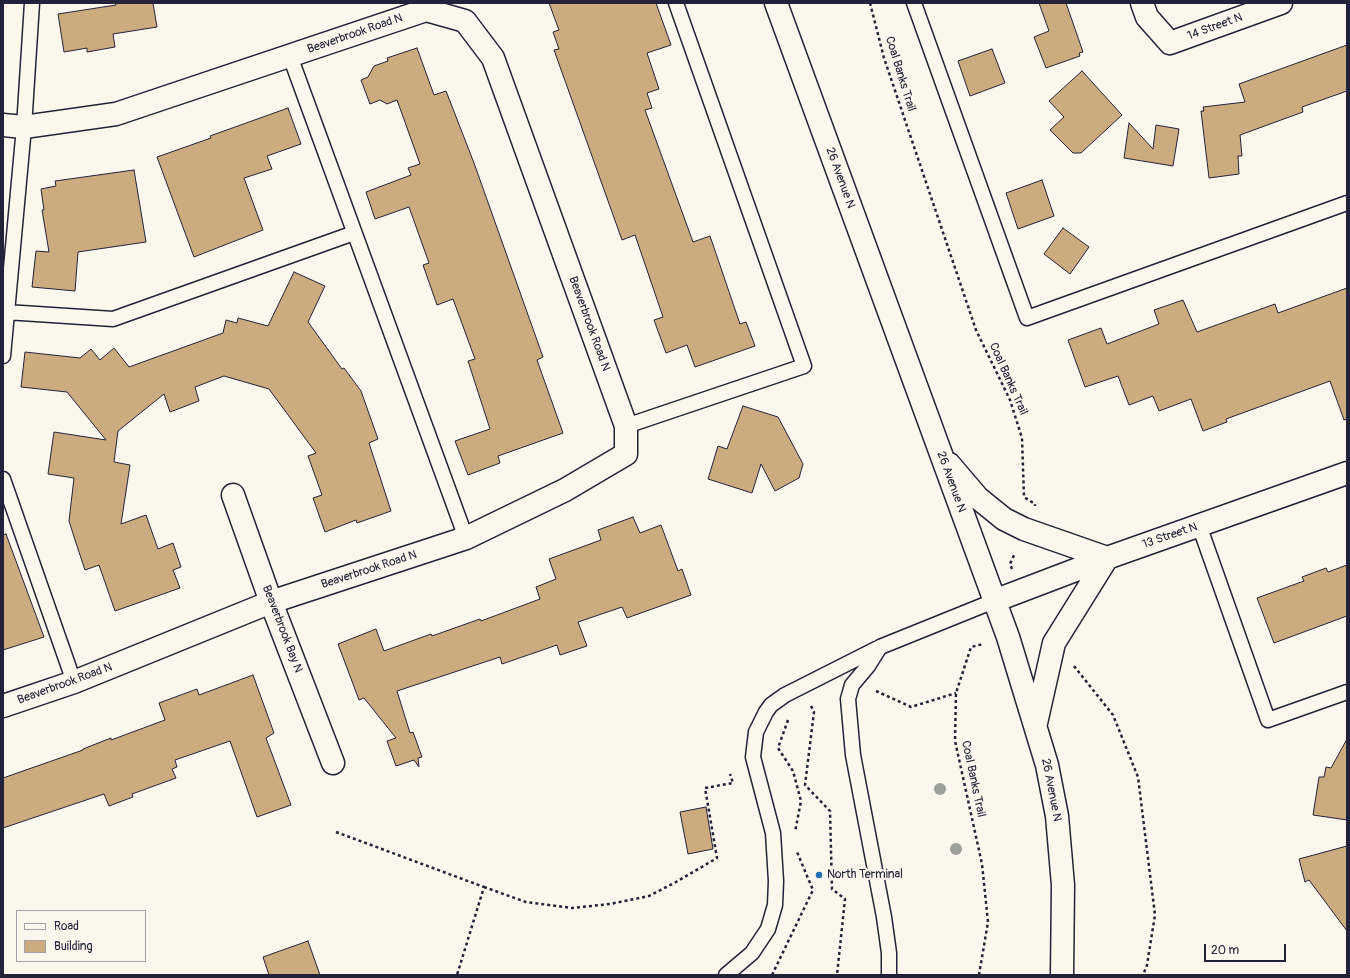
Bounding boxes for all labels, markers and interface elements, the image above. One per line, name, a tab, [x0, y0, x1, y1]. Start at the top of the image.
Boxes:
street label: 14 Street N	[1186, 10, 1244, 44]
street label: Beaverbrook Road N	[305, 11, 405, 57]
street label: Coal Banks Trail	[882, 35, 918, 113]
street label: 26 Avenue N	[822, 146, 858, 210]
street label: Beaverbrook Road N	[565, 275, 613, 373]
street label: Coal Banks Trail	[986, 341, 1030, 417]
street label: 26 Avenue N	[933, 450, 969, 514]
street label: 13 Street N	[1141, 520, 1199, 552]
street label: Beaverbrook Road N	[319, 548, 419, 592]
street label: Beaverbrook Bay N	[259, 583, 305, 675]
street label: Beaverbrook Road N	[16, 660, 114, 708]
street label: Coal Banks Trail	[958, 739, 988, 819]
street label: 26 Avenue N	[1038, 757, 1064, 823]
place label: North Terminal	[827, 868, 903, 882]
marker: North Terminal	[814, 870, 824, 880]
legend	[16, 910, 146, 962]
text: Road	[54, 919, 79, 934]
scale bar	[1206, 936, 1288, 962]
text: Building	[54, 939, 93, 954]
text: 20 m	[1211, 943, 1239, 958]

